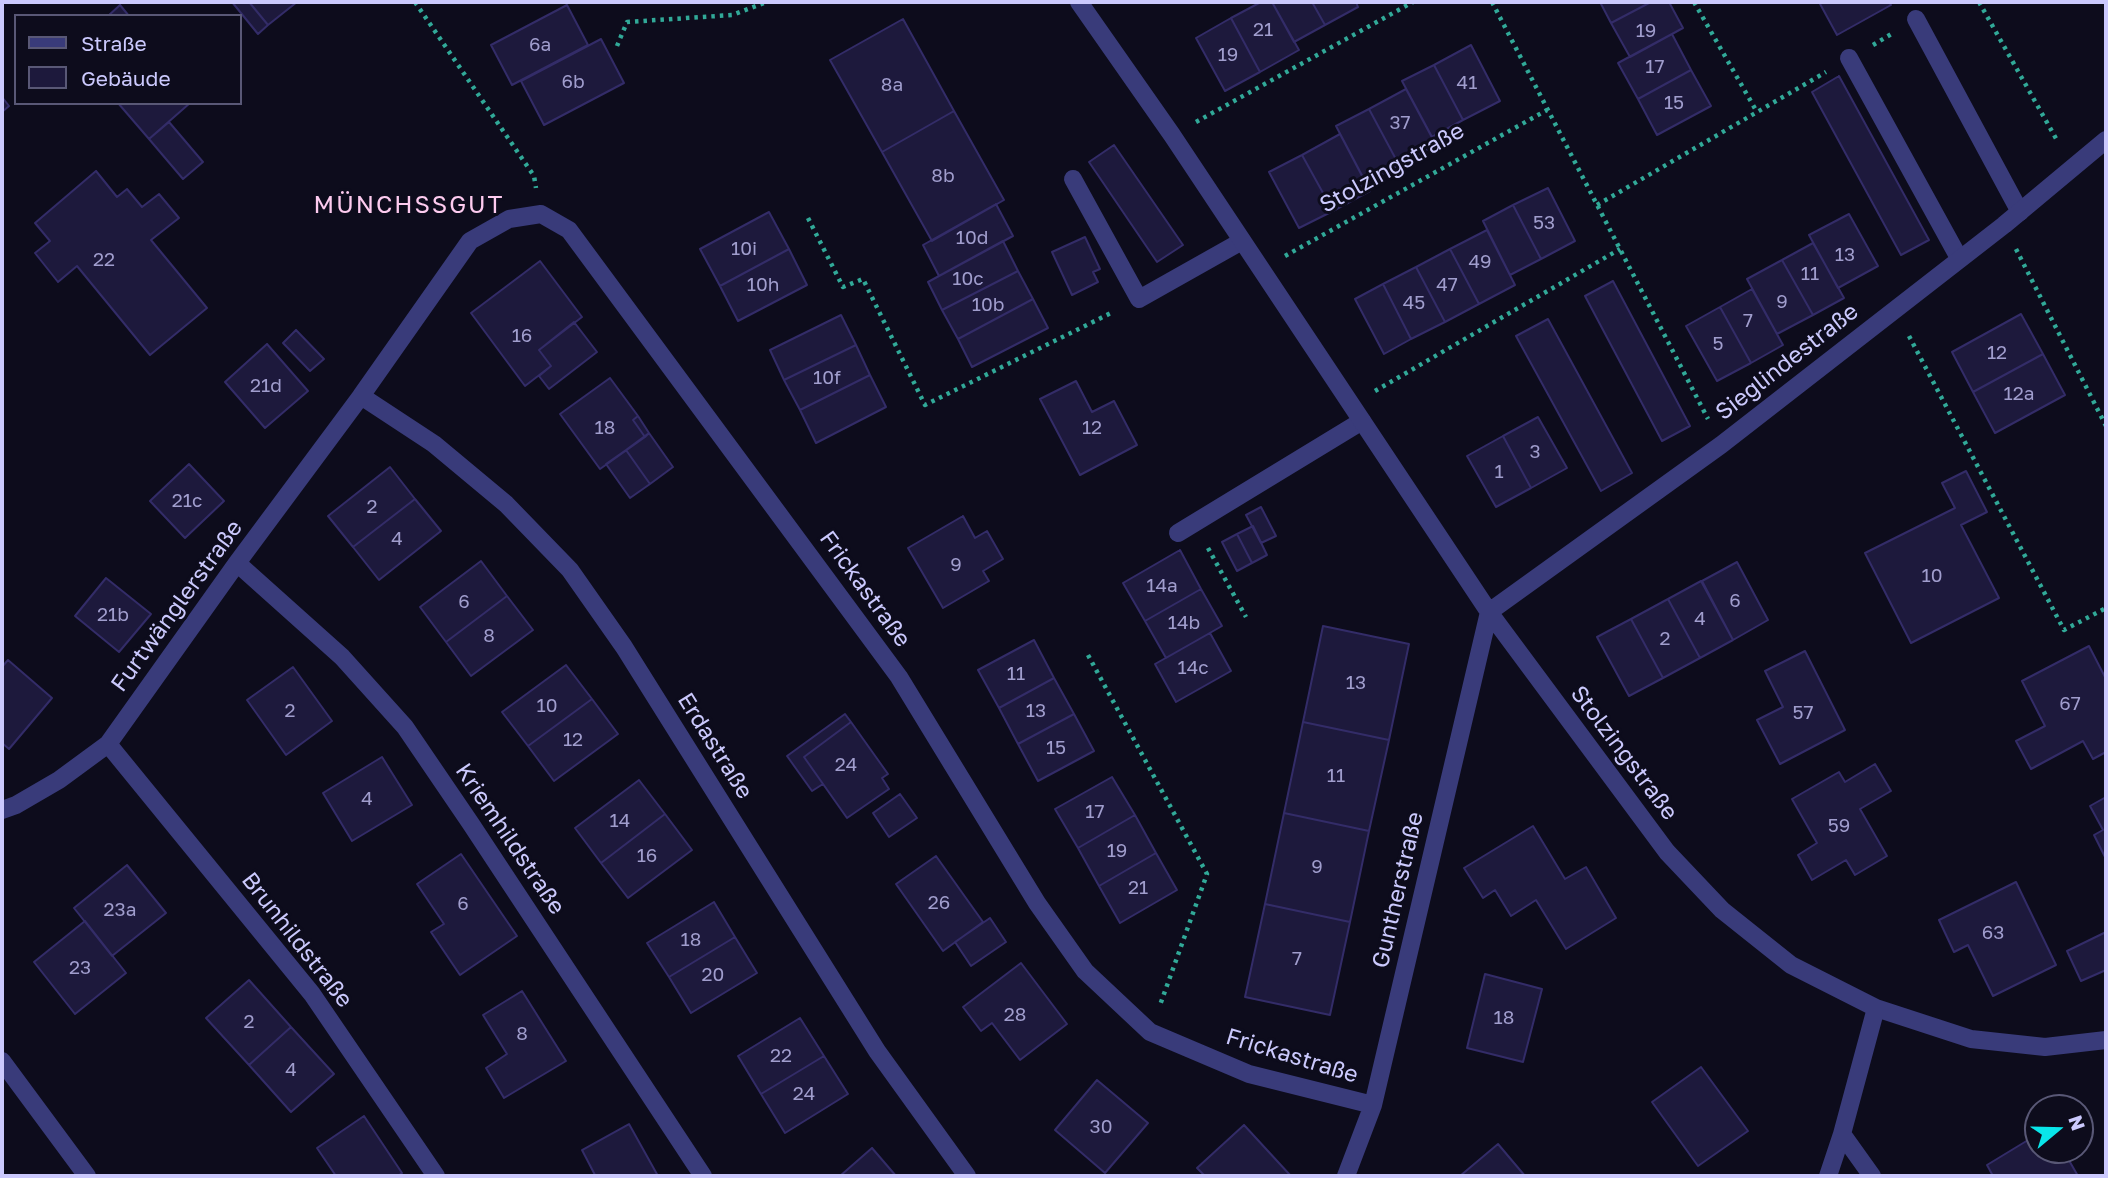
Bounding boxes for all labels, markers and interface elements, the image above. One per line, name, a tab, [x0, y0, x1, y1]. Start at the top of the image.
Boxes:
legend	[14, 14, 242, 105]
house number: 21	[1253, 19, 1273, 41]
house number: 19	[1636, 20, 1656, 42]
text: Straße	[81, 30, 147, 56]
house number: 6a	[529, 34, 551, 56]
house number: 19	[1218, 44, 1238, 66]
house number: 17	[1645, 56, 1665, 78]
text: Gebäude	[81, 65, 171, 91]
house number: 6b	[561, 71, 585, 93]
house number: 41	[1457, 72, 1477, 94]
house number: 8a	[881, 74, 903, 96]
house number: 15	[1664, 92, 1684, 114]
house number: 37	[1389, 112, 1411, 134]
street label: Stolzingstraße	[1315, 117, 1469, 219]
house number: 8b	[931, 165, 955, 187]
district label: MÜNCHSSGUT	[315, 191, 503, 219]
house number: 53	[1533, 212, 1555, 234]
house number: 10d	[956, 227, 988, 249]
house number: 10i	[731, 238, 757, 260]
house number: 13	[1835, 244, 1855, 266]
house number: 22	[93, 249, 115, 271]
house number: 49	[1468, 251, 1492, 273]
house number: 11	[1801, 263, 1819, 285]
house number: 10c	[952, 268, 984, 290]
house number: 10h	[747, 274, 779, 296]
house number: 47	[1436, 274, 1458, 296]
house number: 9	[1776, 291, 1788, 313]
house number: 45	[1403, 292, 1425, 314]
house number: 10b	[972, 294, 1004, 316]
street label: Sieglindestraße	[1710, 298, 1864, 426]
house number: 7	[1743, 310, 1753, 332]
house number: 16	[512, 325, 532, 347]
house number: 5	[1712, 333, 1724, 355]
house number: 12	[1987, 342, 2007, 364]
house number: 10f	[813, 367, 841, 389]
house number: 21d	[250, 375, 282, 397]
house number: 12a	[2004, 383, 2034, 405]
house number: 18	[595, 417, 615, 439]
house number: 12	[1082, 417, 1102, 439]
house number: 3	[1529, 441, 1541, 463]
house number: 1	[1494, 461, 1504, 483]
house number: 21c	[172, 490, 202, 512]
house number: 2	[366, 496, 378, 518]
street label: Furtwänglerstraße	[106, 515, 248, 697]
street label: Frickastraße	[814, 526, 916, 652]
house number: 4	[391, 528, 403, 550]
house number: 9	[950, 554, 962, 576]
house number: 10	[1922, 565, 1942, 587]
house number: 14a	[1146, 575, 1178, 597]
house number: 6	[1729, 590, 1741, 612]
house number: 6	[458, 591, 470, 613]
house number: 21b	[97, 604, 129, 626]
house number: 4	[1694, 608, 1706, 630]
house number: 14b	[1168, 612, 1200, 634]
house number: 8	[483, 625, 495, 647]
house number: 2	[1659, 628, 1671, 650]
house number: 14c	[1177, 657, 1209, 679]
house number: 11	[1007, 663, 1025, 685]
house number: 13	[1346, 672, 1366, 694]
street label: Stolzingstraße	[1565, 680, 1683, 826]
street label: Erdastraße	[672, 688, 758, 804]
house number: 67	[2059, 693, 2081, 715]
house number: 10	[537, 695, 557, 717]
house number: 2	[284, 700, 296, 722]
house number: 13	[1026, 700, 1046, 722]
house number: 57	[1792, 702, 1814, 724]
house number: 12	[563, 729, 583, 751]
house number: 15	[1046, 737, 1066, 759]
house number: 24	[835, 754, 857, 776]
street label: Kriemhildstraße	[449, 758, 571, 920]
house number: 11	[1327, 765, 1345, 787]
house number: 4	[361, 788, 373, 810]
house number: 17	[1085, 801, 1105, 823]
street label: Guntherstraße	[1367, 809, 1429, 971]
house number: 14	[610, 810, 630, 832]
house number: 59	[1828, 815, 1850, 837]
house number: 19	[1107, 840, 1127, 862]
house number: 16	[637, 845, 657, 867]
house number: 9	[1311, 856, 1323, 878]
street label: Brunhildstraße	[236, 867, 358, 1013]
house number: 21	[1128, 877, 1148, 899]
house number: 26	[928, 892, 950, 914]
house number: 6	[457, 893, 469, 915]
house number: 23a	[104, 899, 136, 921]
house number: 63	[1982, 922, 2004, 944]
house number: 18	[681, 929, 701, 951]
house number: 7	[1292, 948, 1302, 970]
house number: 23	[69, 957, 91, 979]
house number: 20	[702, 964, 724, 986]
house number: 28	[1004, 1004, 1026, 1026]
house number: 18	[1494, 1007, 1514, 1029]
house number: 2	[243, 1011, 255, 1033]
house number: 8	[516, 1023, 528, 1045]
street label: Frickastraße	[1222, 1023, 1362, 1089]
house number: 22	[770, 1045, 792, 1067]
house number: 4	[285, 1059, 297, 1081]
house number: 24	[793, 1083, 815, 1105]
north arrow	[2024, 1094, 2094, 1164]
text: N	[2064, 1112, 2091, 1133]
house number: 30	[1090, 1116, 1112, 1138]

